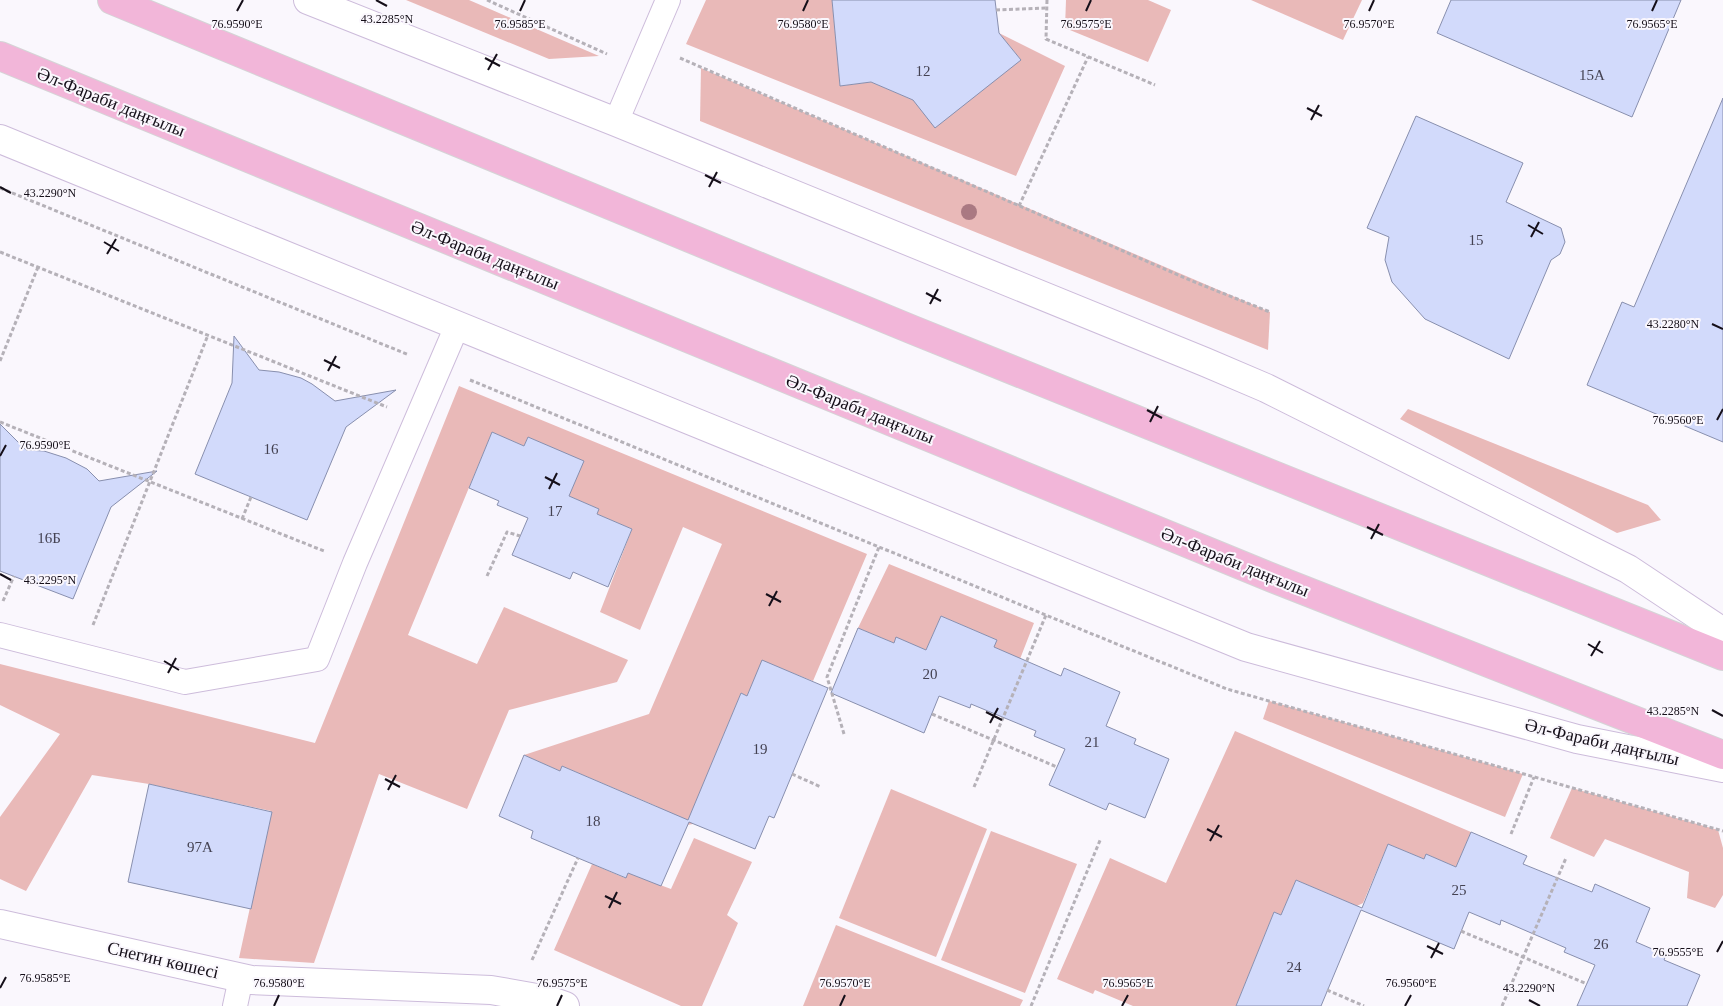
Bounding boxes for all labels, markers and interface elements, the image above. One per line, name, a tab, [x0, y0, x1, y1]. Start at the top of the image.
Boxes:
text: 43.2285°N	[361, 12, 414, 26]
text: 76.9590°E	[211, 17, 263, 31]
text: 76.9585°E	[494, 17, 546, 31]
text: 76.9580°E	[777, 17, 829, 31]
text: 76.9575°E	[1060, 17, 1112, 31]
text: 76.9570°E	[1343, 17, 1395, 31]
text: 76.9565°E	[1626, 17, 1678, 31]
street label: Әл-Фараби даңғылы	[34, 63, 188, 141]
house number: 12	[916, 63, 931, 79]
house number: 15А	[1579, 67, 1605, 83]
text: 43.2290°N	[24, 186, 77, 200]
street label: Әл-Фараби даңғылы	[408, 216, 562, 294]
house number: 15	[1469, 232, 1484, 248]
text: 43.2280°N	[1647, 317, 1700, 331]
street label: Әл-Фараби даңғылы	[783, 370, 937, 448]
text: 76.9560°E	[1652, 413, 1704, 427]
text: 76.9590°E	[19, 438, 71, 452]
house number: 16	[264, 441, 279, 457]
house number: 17	[548, 503, 563, 519]
street label: Әл-Фараби даңғылы	[1158, 523, 1312, 601]
house number: 16Б	[37, 530, 61, 546]
text: 43.2295°N	[24, 573, 77, 587]
house number: 20	[923, 666, 938, 682]
text: 43.2285°N	[1647, 704, 1700, 718]
street label: Әл-Фараби даңғылы	[1523, 715, 1681, 769]
house number: 21	[1085, 734, 1100, 750]
house number: 19	[753, 741, 768, 757]
house number: 18	[586, 813, 601, 829]
house number: 97А	[187, 839, 213, 855]
house number: 25	[1452, 882, 1467, 898]
house number: 26	[1594, 936, 1609, 952]
street label: Снегин көшесі	[105, 937, 221, 983]
text: 76.9555°E	[1652, 945, 1704, 959]
house number: 24	[1287, 959, 1302, 975]
text: 76.9585°E	[19, 971, 71, 985]
text: 76.9580°E	[253, 976, 305, 990]
text: 76.9575°E	[536, 976, 588, 990]
text: 76.9570°E	[819, 976, 871, 990]
text: 76.9565°E	[1102, 976, 1154, 990]
text: 76.9560°E	[1385, 976, 1437, 990]
text: 43.2290°N	[1503, 981, 1556, 995]

